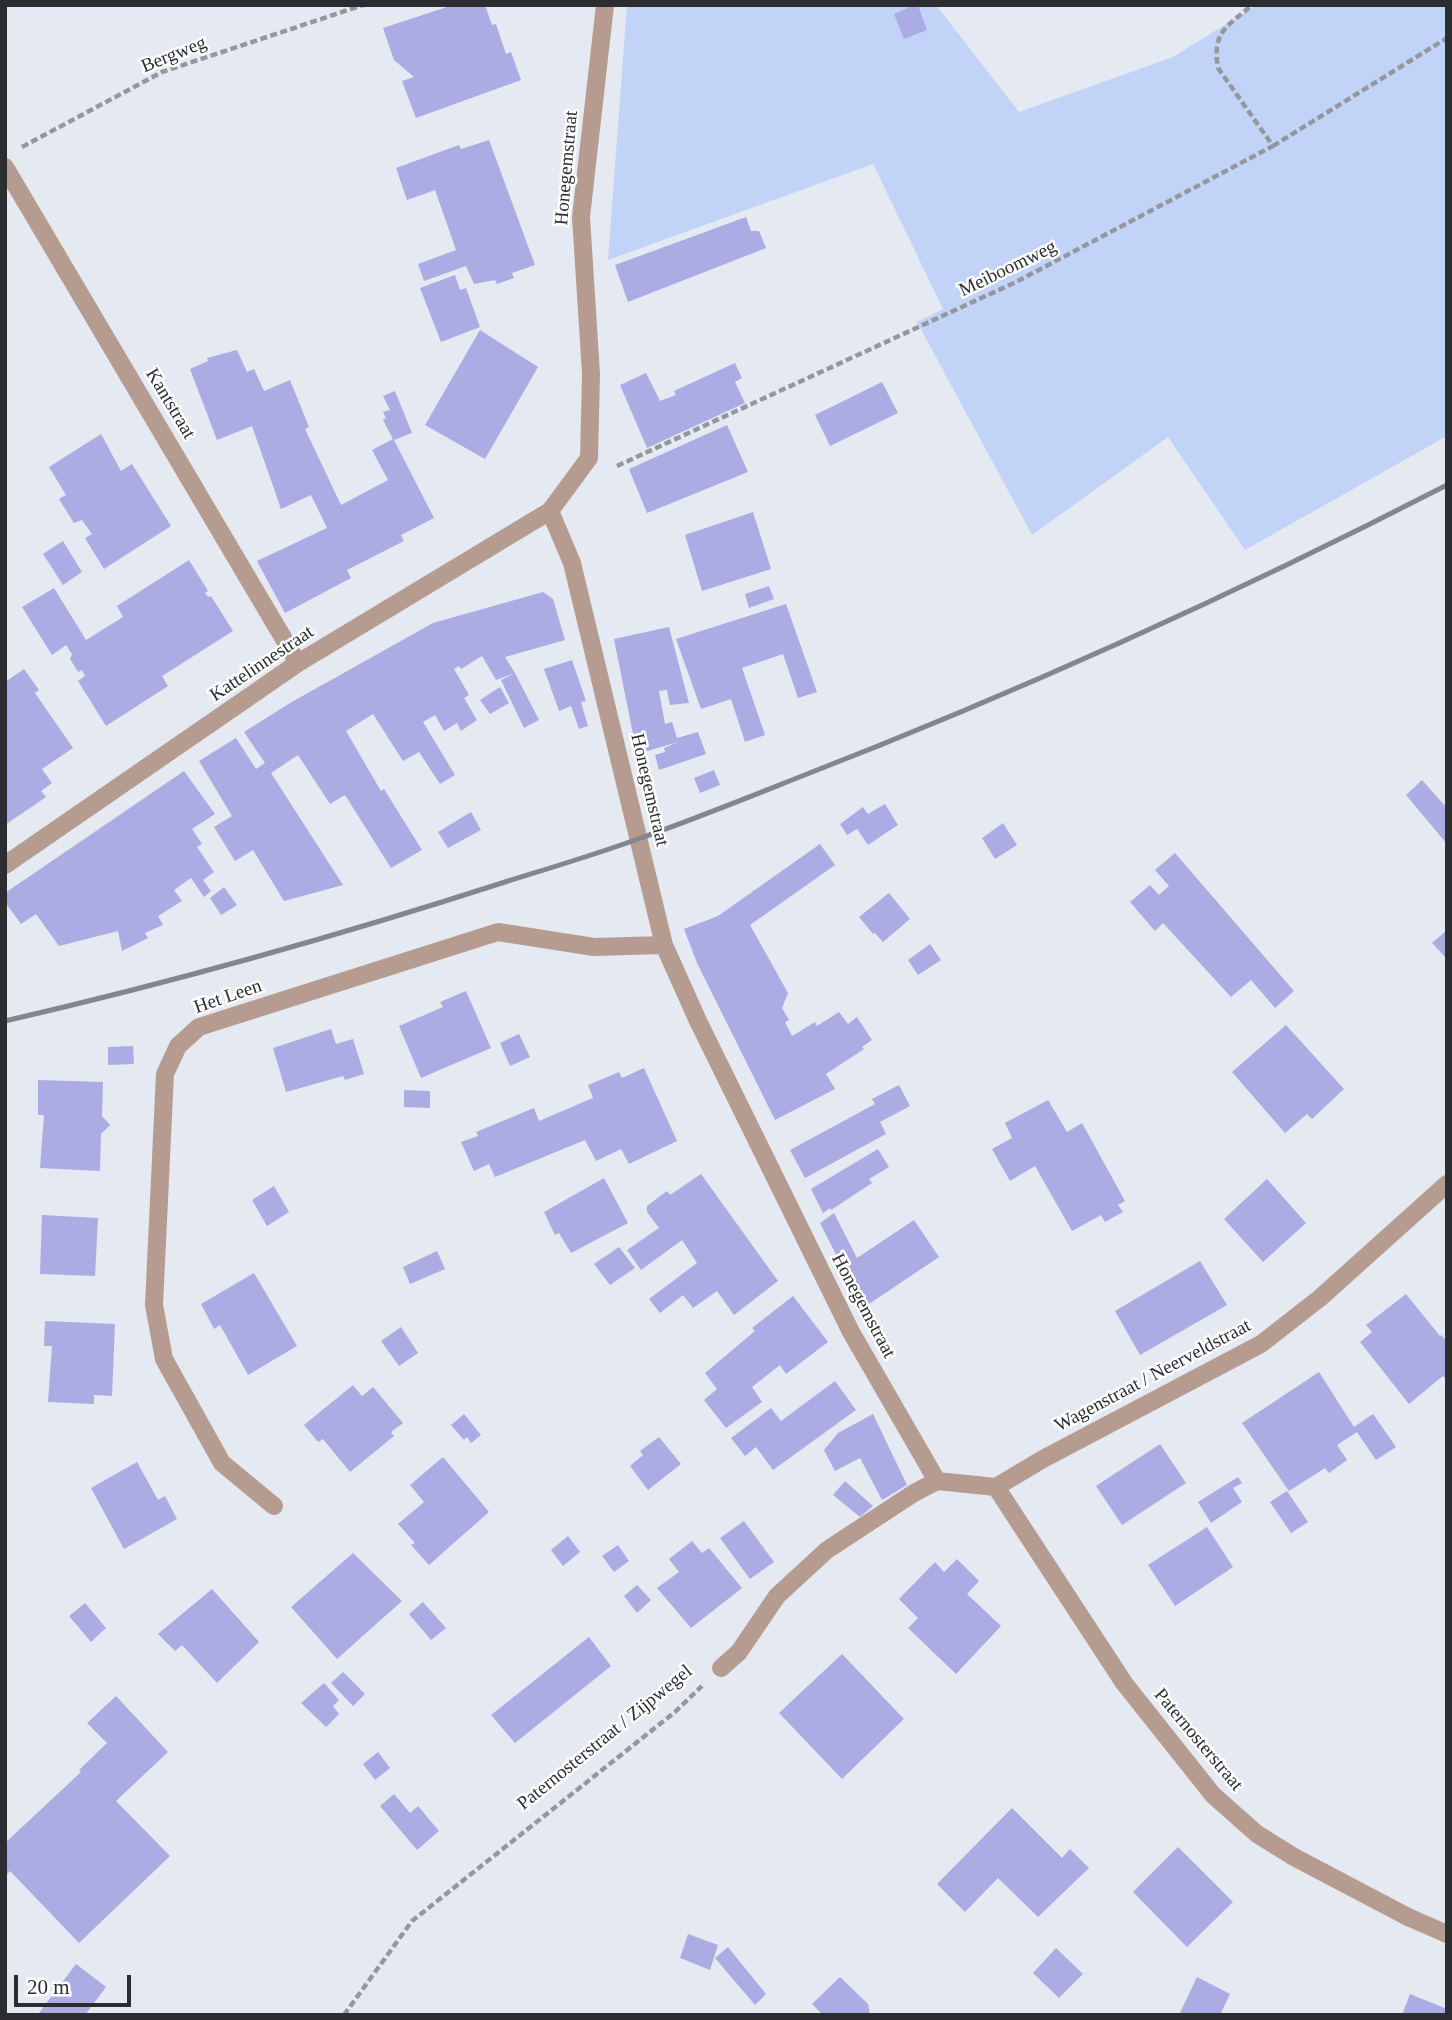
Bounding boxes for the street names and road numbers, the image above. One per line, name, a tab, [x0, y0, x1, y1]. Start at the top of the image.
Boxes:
street label: Bergweg	[138, 32, 210, 78]
street label: Honegemstraat	[551, 110, 583, 226]
street label: Meiboomweg	[956, 236, 1060, 302]
street label: Kantstraat	[140, 365, 200, 443]
street label: Kattelinnestraat	[206, 621, 318, 707]
street label: Honegemstraat	[625, 731, 673, 849]
street label: Het Leen	[191, 975, 265, 1019]
street label: Honegemstraat	[826, 1250, 900, 1362]
street label: Wagenstraat / Neerveldstraat	[1051, 1315, 1255, 1437]
street label: Paternosterstraat / Zijpwegel	[513, 1660, 697, 1816]
street label: Paternosterstraat	[1149, 1684, 1247, 1796]

